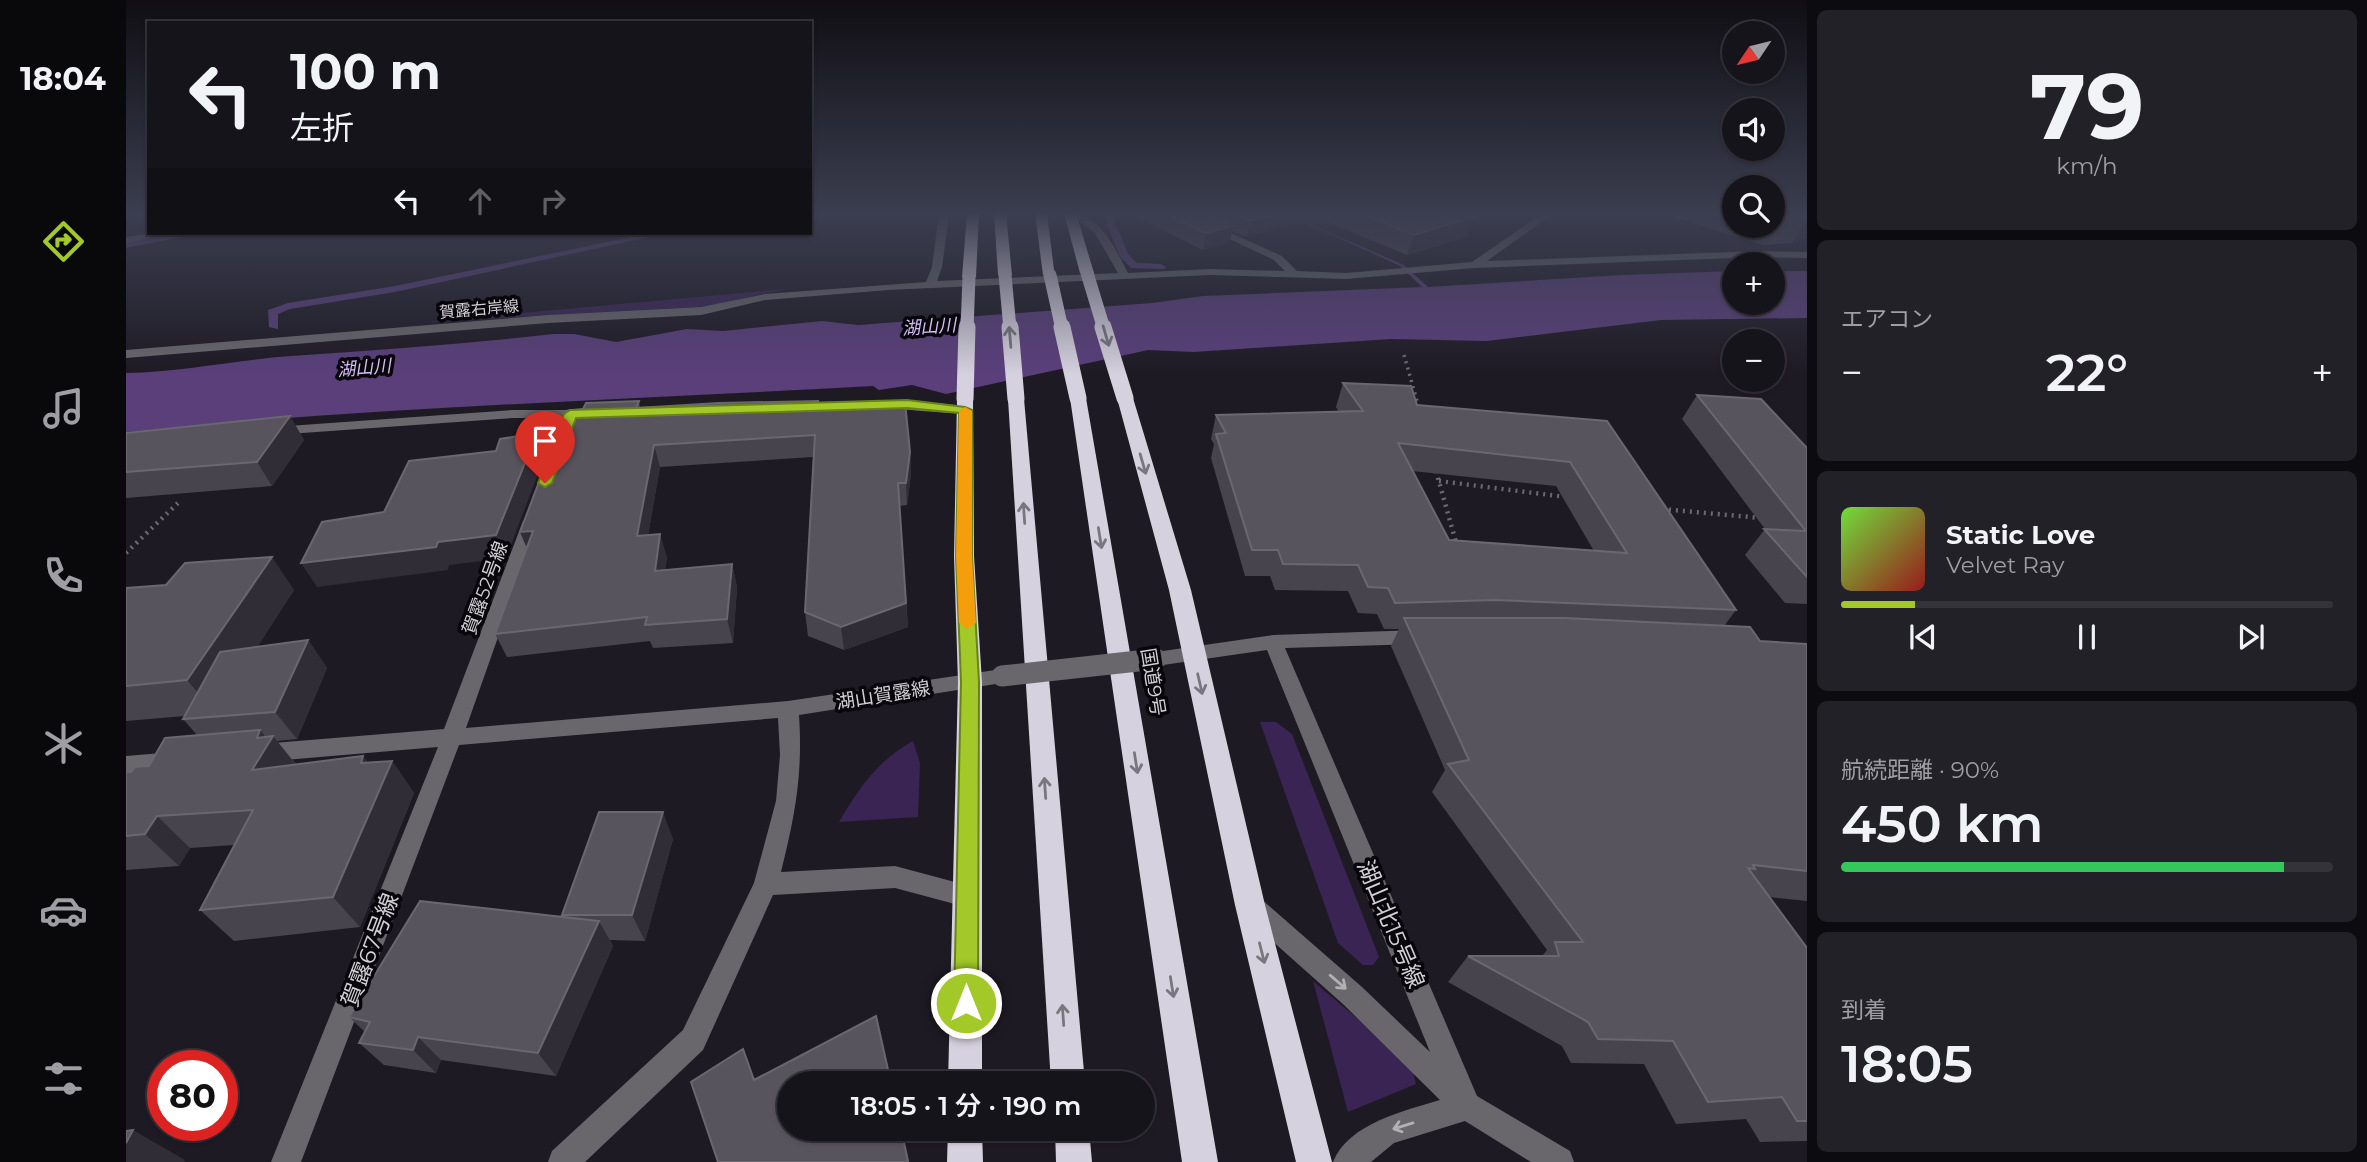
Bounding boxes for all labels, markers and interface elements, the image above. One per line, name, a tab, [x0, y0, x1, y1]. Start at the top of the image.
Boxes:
north arrow	[1722, 21, 1785, 84]
map controls	[1722, 21, 1785, 392]
text: 100 m	[290, 42, 441, 101]
icon: left	[175, 49, 266, 140]
text: 79	[2030, 51, 2144, 162]
text: 18:04	[20, 59, 106, 98]
button: sound	[1722, 98, 1785, 161]
text: 左折	[290, 108, 354, 147]
text: km/h	[2056, 152, 2118, 180]
button: search	[1722, 175, 1785, 238]
icon: left	[388, 182, 426, 220]
icon: ahead	[461, 182, 499, 220]
icon: right	[534, 182, 572, 220]
icon: directions	[39, 217, 88, 266]
button: +	[1722, 252, 1785, 315]
street label: 賀露右岸線	[438, 296, 520, 322]
text: エアコン	[1841, 305, 1933, 333]
water label: 湖山川	[901, 314, 959, 340]
one-way arrow	[1101, 324, 1114, 346]
one-way arrow	[1003, 326, 1016, 349]
button: −	[1722, 329, 1785, 392]
text: 22°	[2046, 341, 2128, 404]
text: −	[1841, 349, 1863, 396]
text: +	[2311, 349, 2333, 396]
water label: 湖山川	[336, 355, 394, 381]
icon: music	[39, 384, 88, 433]
pin	[515, 411, 575, 483]
icon: arrive	[526, 422, 564, 460]
one-way arrow	[1137, 452, 1150, 475]
one-way arrow	[1017, 502, 1030, 524]
text: Static Love	[1946, 519, 2095, 551]
one-way arrow	[1094, 526, 1107, 549]
street label: 賀露52号線	[458, 538, 512, 638]
icon: phone	[39, 551, 88, 600]
text: Velvet Ray	[1946, 551, 2064, 579]
icon: previous	[1904, 618, 1942, 656]
icon: pause	[2068, 618, 2106, 656]
icon: next	[2232, 618, 2270, 656]
street label: 国道9号	[1136, 646, 1170, 718]
one-way arrow	[1194, 672, 1208, 695]
street label: 湖山賀露線	[834, 676, 932, 714]
icon: climate	[39, 719, 88, 768]
one-way arrow	[1130, 751, 1143, 774]
text: 航続距離 · 90%	[1841, 756, 1999, 784]
one-way arrow	[1039, 777, 1052, 800]
text: 450 km	[1841, 792, 2044, 855]
street label: 湖山北15号線	[1351, 856, 1431, 992]
icon: car	[39, 886, 88, 935]
street label: 賀露67号線	[336, 889, 404, 1011]
one-way arrow	[1256, 941, 1269, 964]
position arrow	[929, 966, 1003, 1040]
one-way arrow	[1328, 974, 1346, 990]
one-way arrow	[1166, 976, 1179, 998]
text: 到着	[1841, 996, 1887, 1024]
one-way arrow	[1056, 1004, 1069, 1027]
text: 18:05	[1841, 1032, 1973, 1095]
speed limit sign: 80	[147, 1050, 238, 1141]
icon: filters	[39, 1054, 88, 1103]
text: 18:05 · 1 分 · 190 m	[851, 1090, 1081, 1122]
one-way arrow	[1393, 1120, 1415, 1133]

